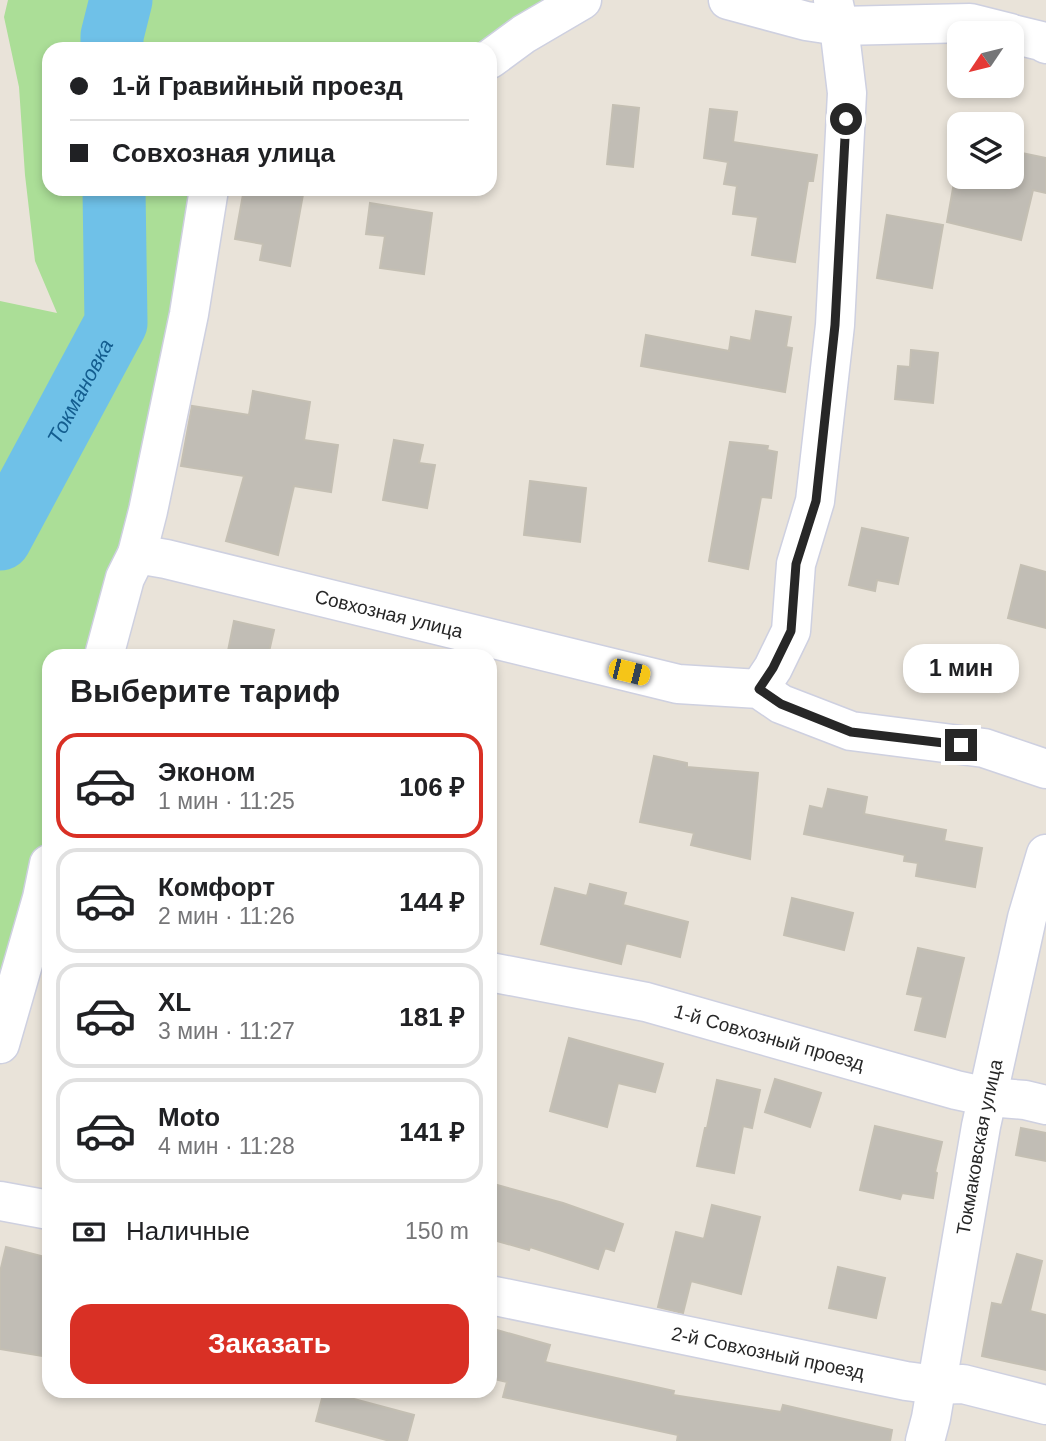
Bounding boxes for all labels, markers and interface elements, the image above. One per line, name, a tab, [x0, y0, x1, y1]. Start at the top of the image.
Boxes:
north arrow	[947, 21, 1024, 98]
map controls	[947, 21, 1024, 189]
text: 1-й Гравийный проезд	[112, 71, 403, 101]
route start	[830, 103, 862, 135]
button: layers	[947, 112, 1024, 189]
text: Совхозная улица	[112, 138, 335, 168]
water label: Токмановка	[42, 335, 117, 447]
street label: Совхозная улица	[313, 585, 466, 642]
callout: 1 мин	[903, 644, 1019, 692]
text: 1 мин	[929, 655, 993, 681]
car	[607, 657, 652, 687]
text: Выберите тариф	[70, 673, 340, 709]
route end	[945, 729, 977, 761]
icon: car	[74, 754, 137, 817]
text: Эконом	[158, 757, 256, 787]
text: 106 ₽	[399, 772, 465, 802]
text: 1 мин · 11:25	[158, 788, 295, 814]
icon: car	[74, 869, 137, 932]
text: Комфорт	[158, 872, 275, 902]
text: 144 ₽	[399, 887, 465, 917]
text: 2 мин · 11:26	[158, 903, 295, 929]
icon: car	[74, 984, 137, 1047]
text: XL	[158, 987, 191, 1017]
street label: 1-й Совхозный проезд	[672, 1000, 867, 1074]
text: 181 ₽	[399, 1002, 465, 1032]
text: 3 мин · 11:27	[158, 1018, 295, 1044]
street label: Токмаковская улица	[952, 1057, 1006, 1236]
icon: car	[74, 1099, 137, 1162]
text: Moto	[158, 1102, 220, 1132]
text: 141 ₽	[399, 1117, 465, 1147]
text: 4 мин · 11:28	[158, 1133, 295, 1159]
icon: cash	[70, 1213, 108, 1251]
text: Наличные	[126, 1216, 250, 1246]
text: 150 m	[405, 1218, 469, 1244]
button: Заказать	[70, 1304, 469, 1384]
street label: 2-й Совхозный проезд	[670, 1322, 867, 1383]

